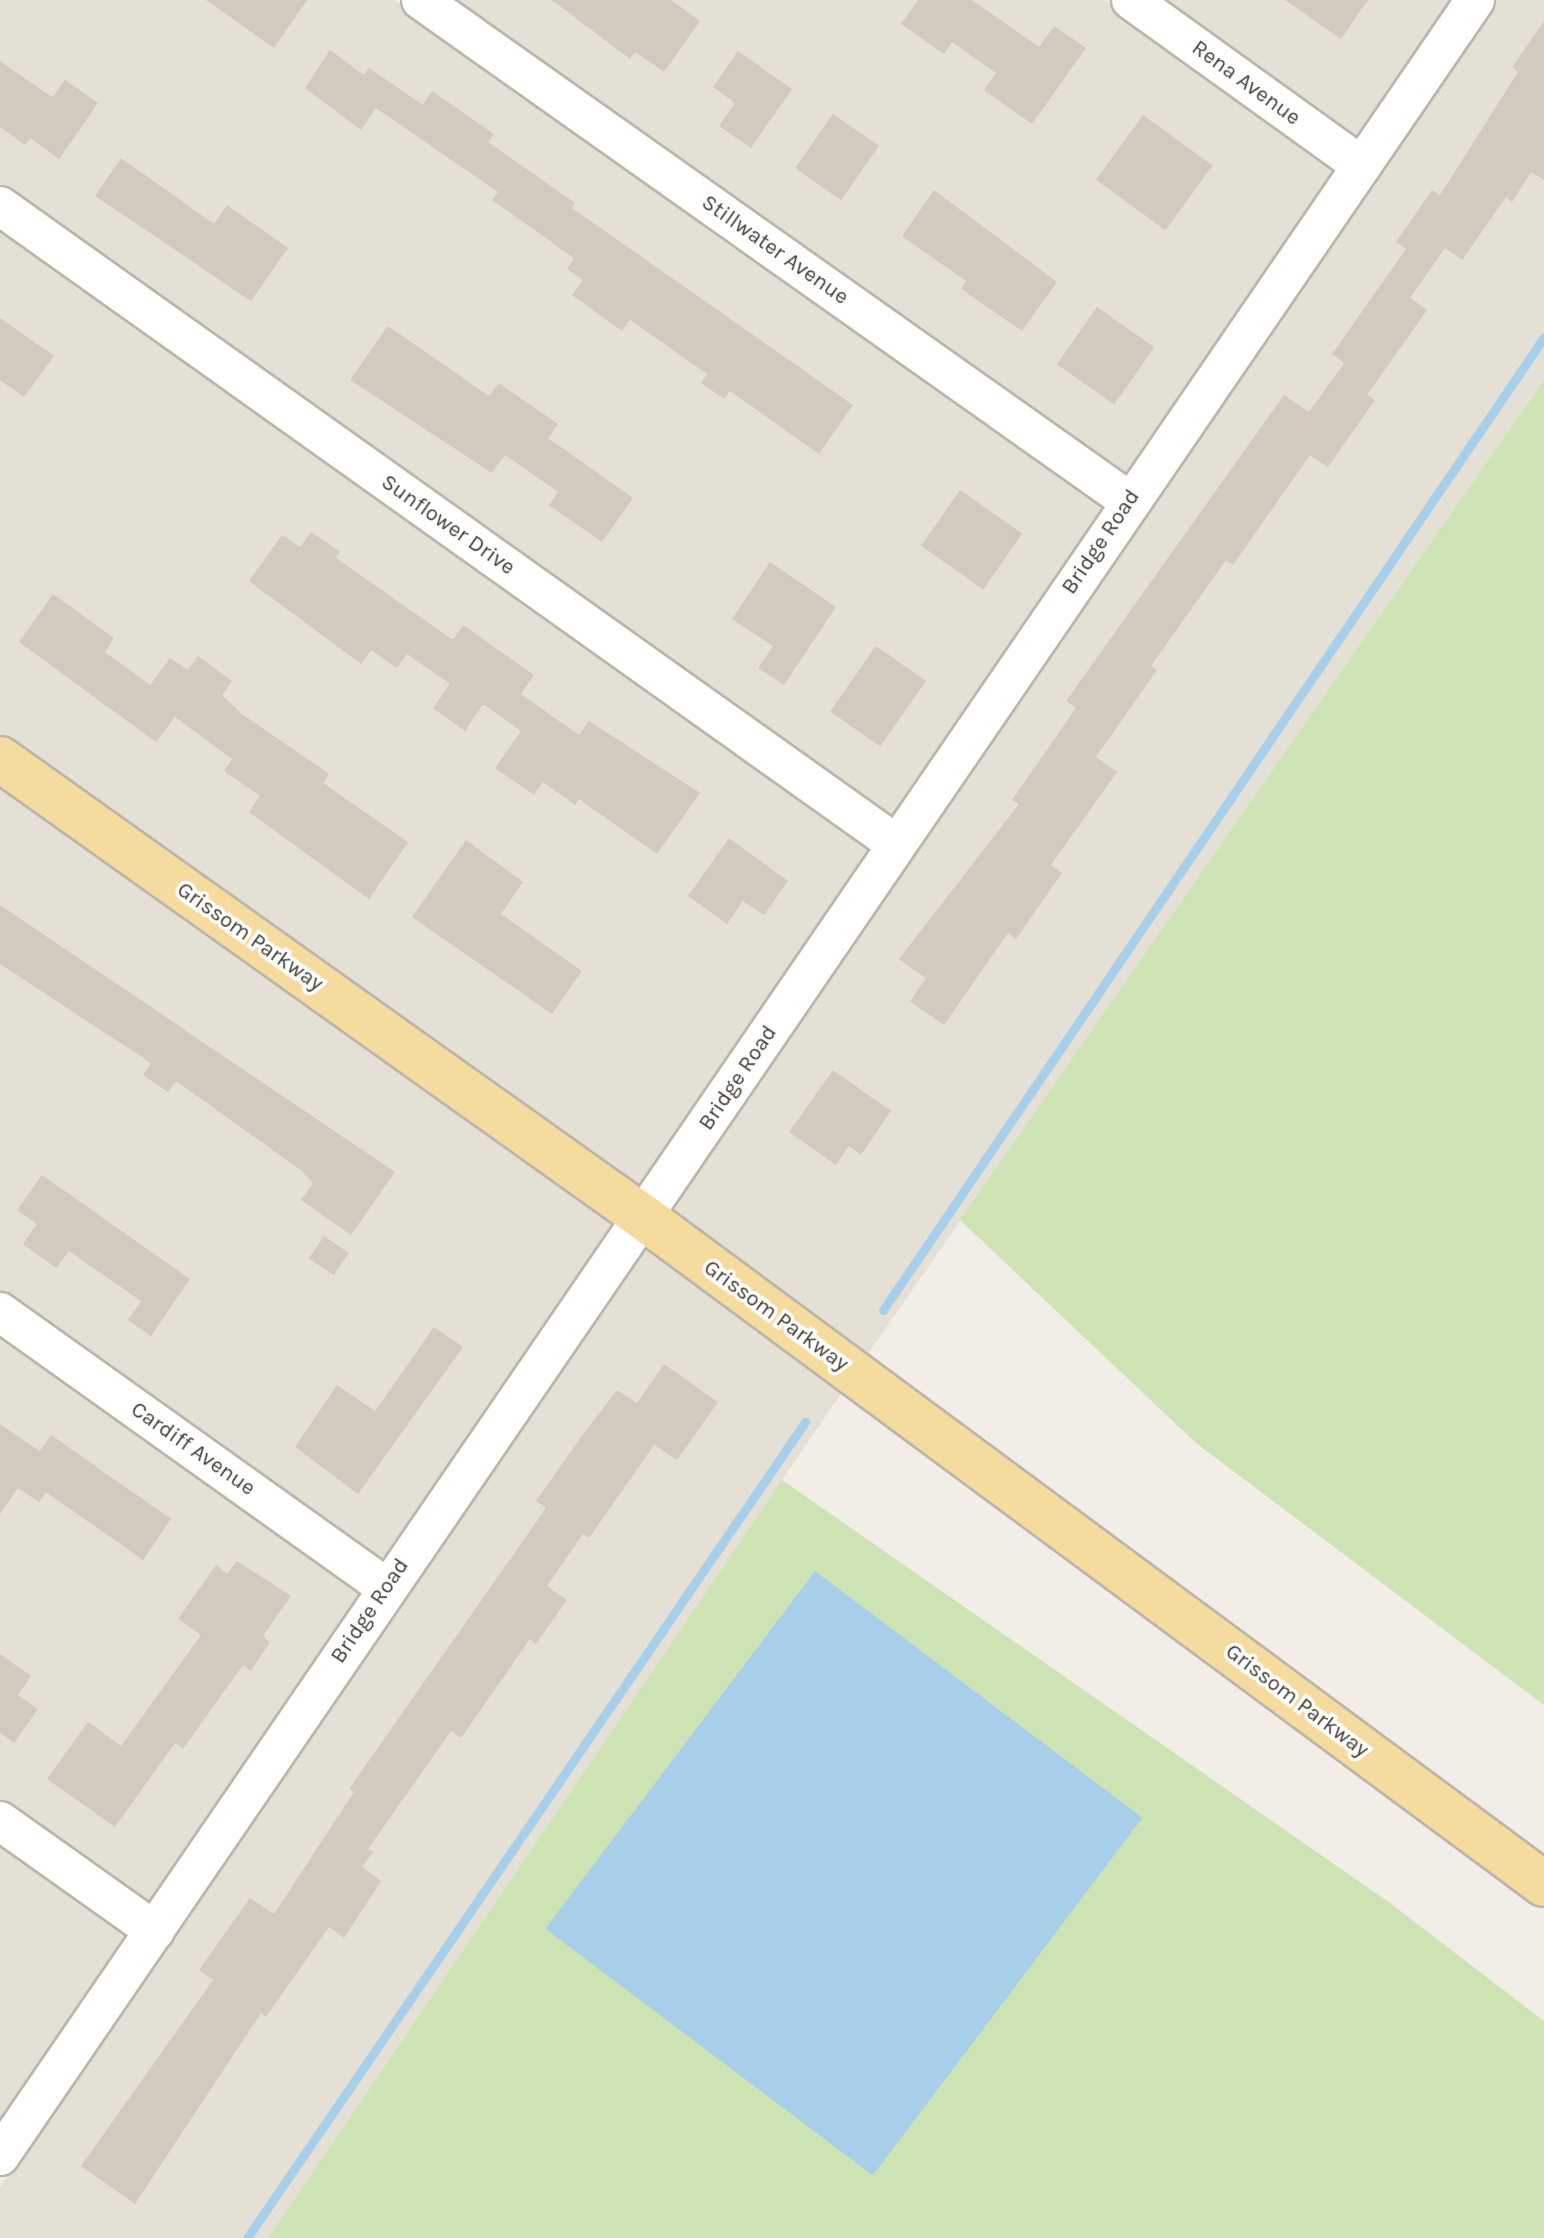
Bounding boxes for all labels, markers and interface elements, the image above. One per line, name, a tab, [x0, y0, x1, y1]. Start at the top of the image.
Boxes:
street label: Rena Avenue	[1187, 35, 1305, 131]
street label: Stillwater Avenue	[696, 189, 854, 311]
street label: Sunflower Drive	[376, 469, 520, 581]
street label: Bridge Road	[1056, 485, 1146, 599]
street label: Grissom Parkway	[172, 877, 328, 997]
street label: Bridge Road	[693, 1021, 783, 1135]
street label: Grissom Parkway	[698, 1255, 854, 1377]
street label: Cardiff Avenue	[126, 1396, 260, 1502]
street label: Bridge Road	[325, 1554, 415, 1668]
street label: Grissom Parkway	[1220, 1639, 1374, 1763]

